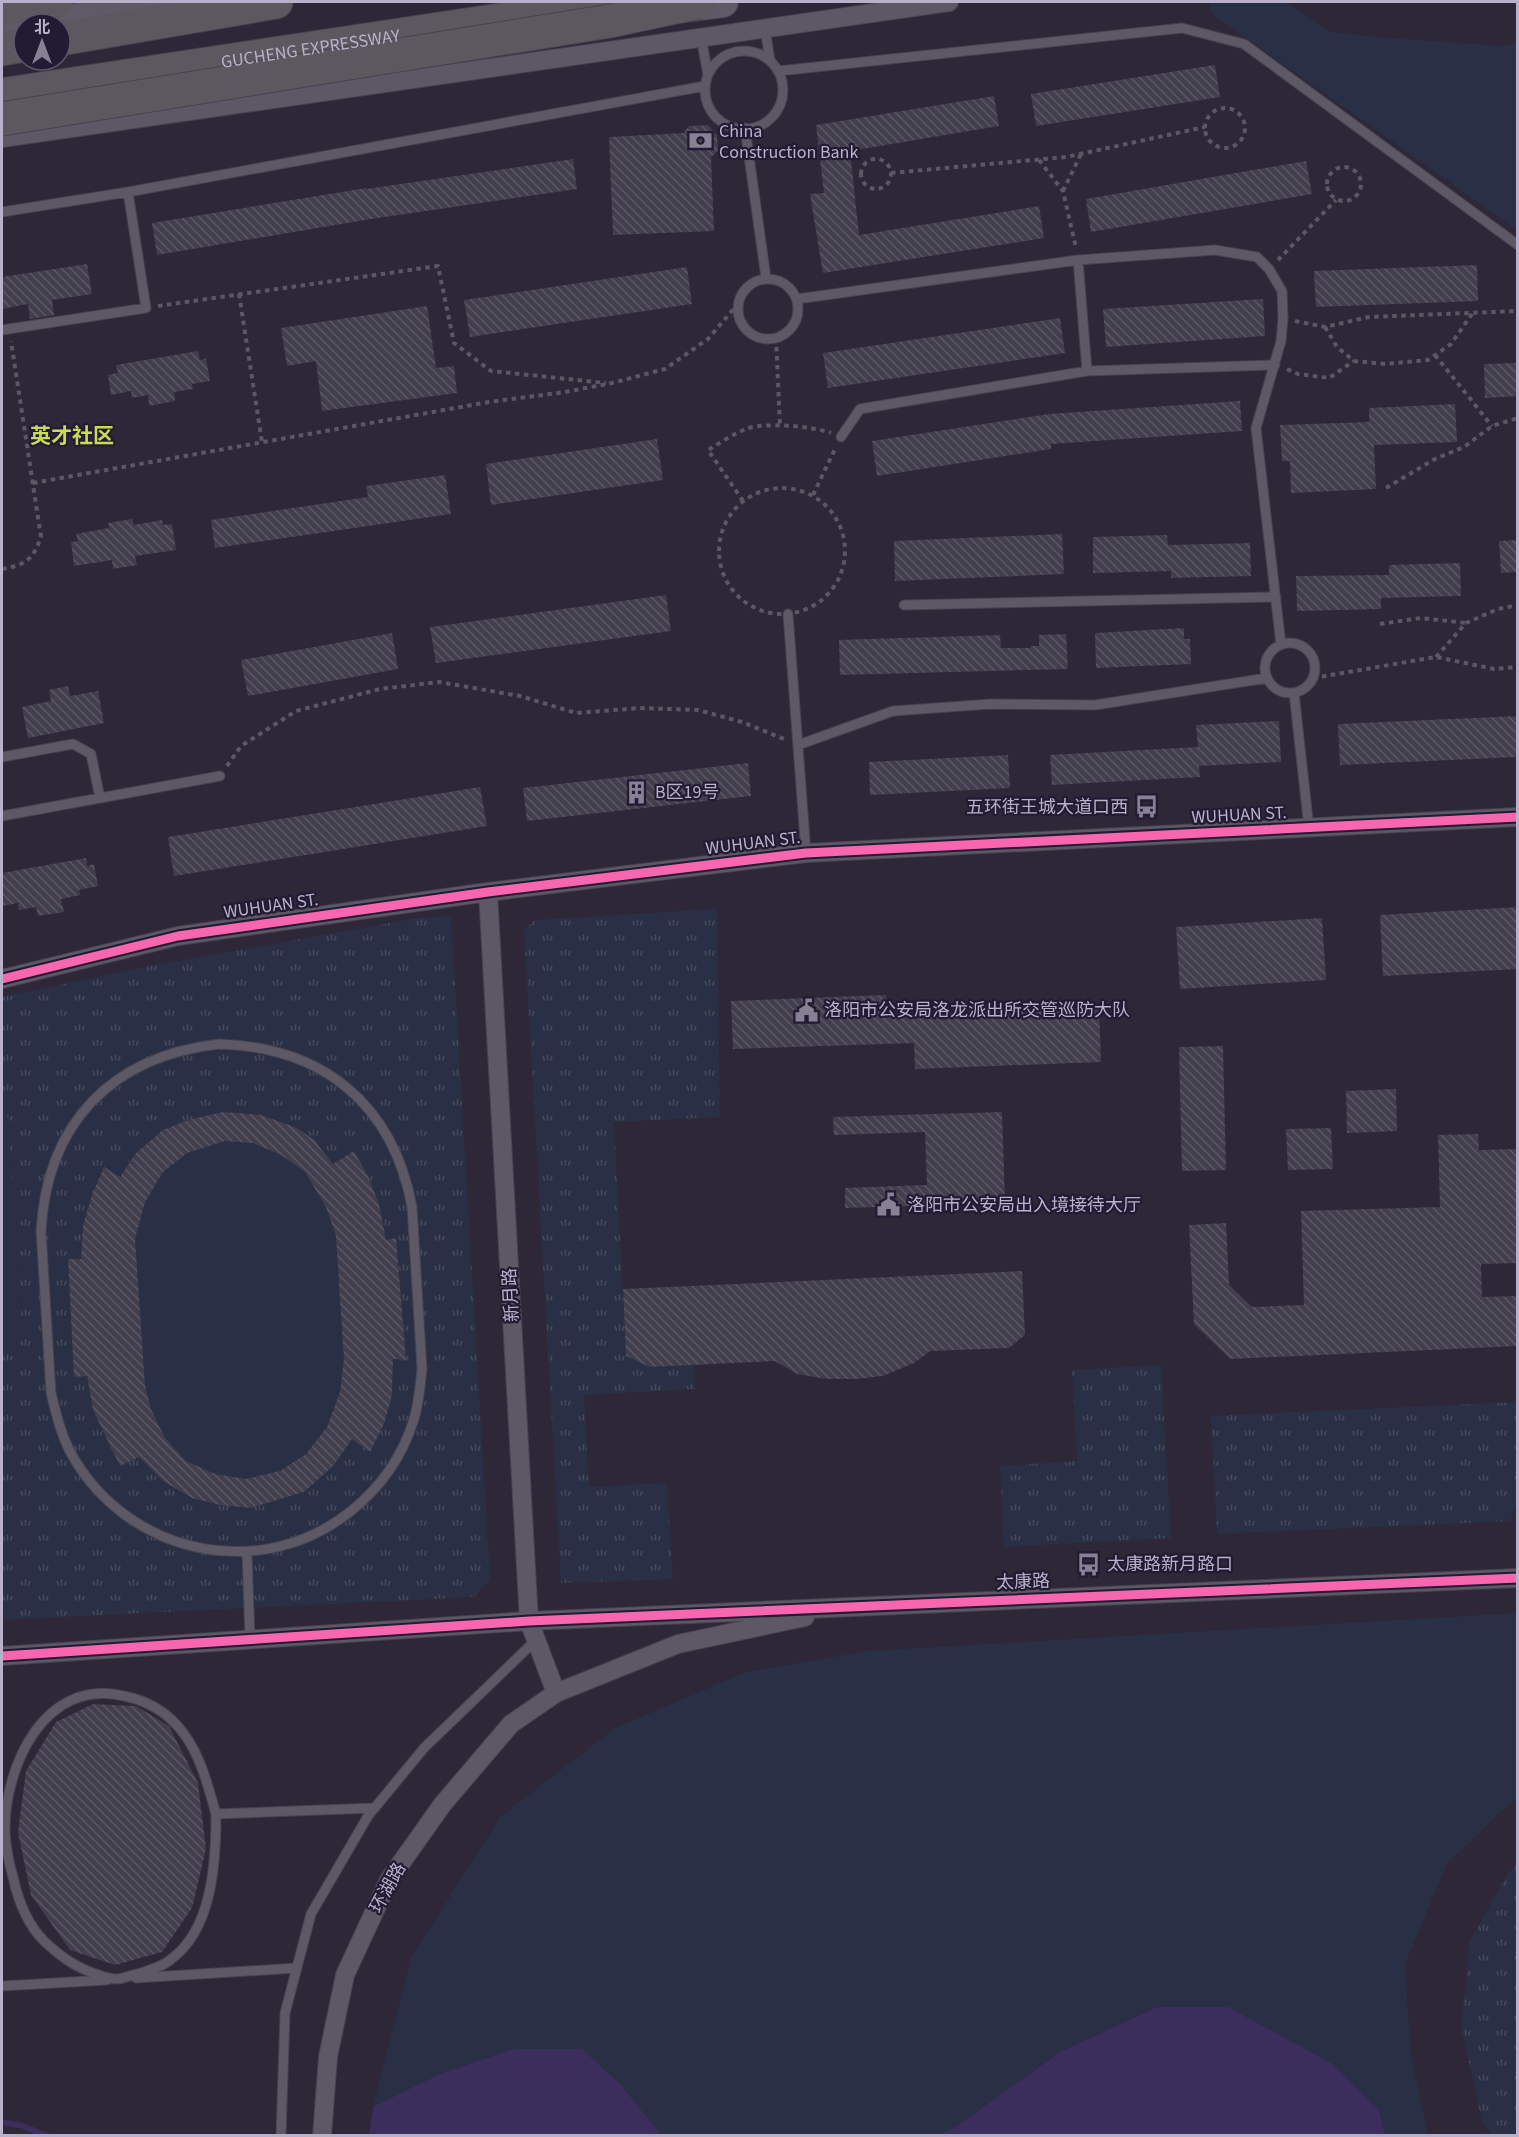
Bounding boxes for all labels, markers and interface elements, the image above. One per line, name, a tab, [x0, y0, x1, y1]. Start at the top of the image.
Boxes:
north arrow	[12, 12, 72, 72]
text: 北	[34, 17, 50, 39]
street label: GUCHENG EXPRESSWAY	[219, 23, 402, 74]
place label: China Construction Bank	[719, 119, 858, 165]
bank icon: China Construction Bank	[688, 128, 714, 154]
district label: 英才社区	[30, 421, 114, 451]
building icon: B区19号	[624, 779, 650, 805]
place label: B区19号	[655, 780, 719, 805]
bus stop icon: 五环街王城大道口西	[1133, 794, 1159, 820]
place label: 五环街王城大道口西	[966, 795, 1128, 820]
street label: WUHUAN ST.	[1191, 800, 1287, 830]
street label: WUHUAN ST.	[704, 825, 802, 861]
street label: WUHUAN ST.	[222, 887, 320, 925]
public building icon: 洛阳市公安局洛龙派出所交管巡防大队	[793, 997, 819, 1023]
place label: 洛阳市公安局洛龙派出所交管巡防大队	[824, 998, 1130, 1023]
public building icon: 洛阳市公安局出入境接待大厅	[876, 1192, 902, 1218]
place label: 洛阳市公安局出入境接待大厅	[907, 1193, 1141, 1218]
street label: 新月路	[497, 1267, 525, 1323]
bus stop icon: 太康路新月路口	[1076, 1551, 1102, 1577]
place label: 太康路新月路口	[1107, 1552, 1233, 1577]
street label: 太康路	[996, 1569, 1050, 1595]
street label: 环湖路	[364, 1858, 412, 1918]

